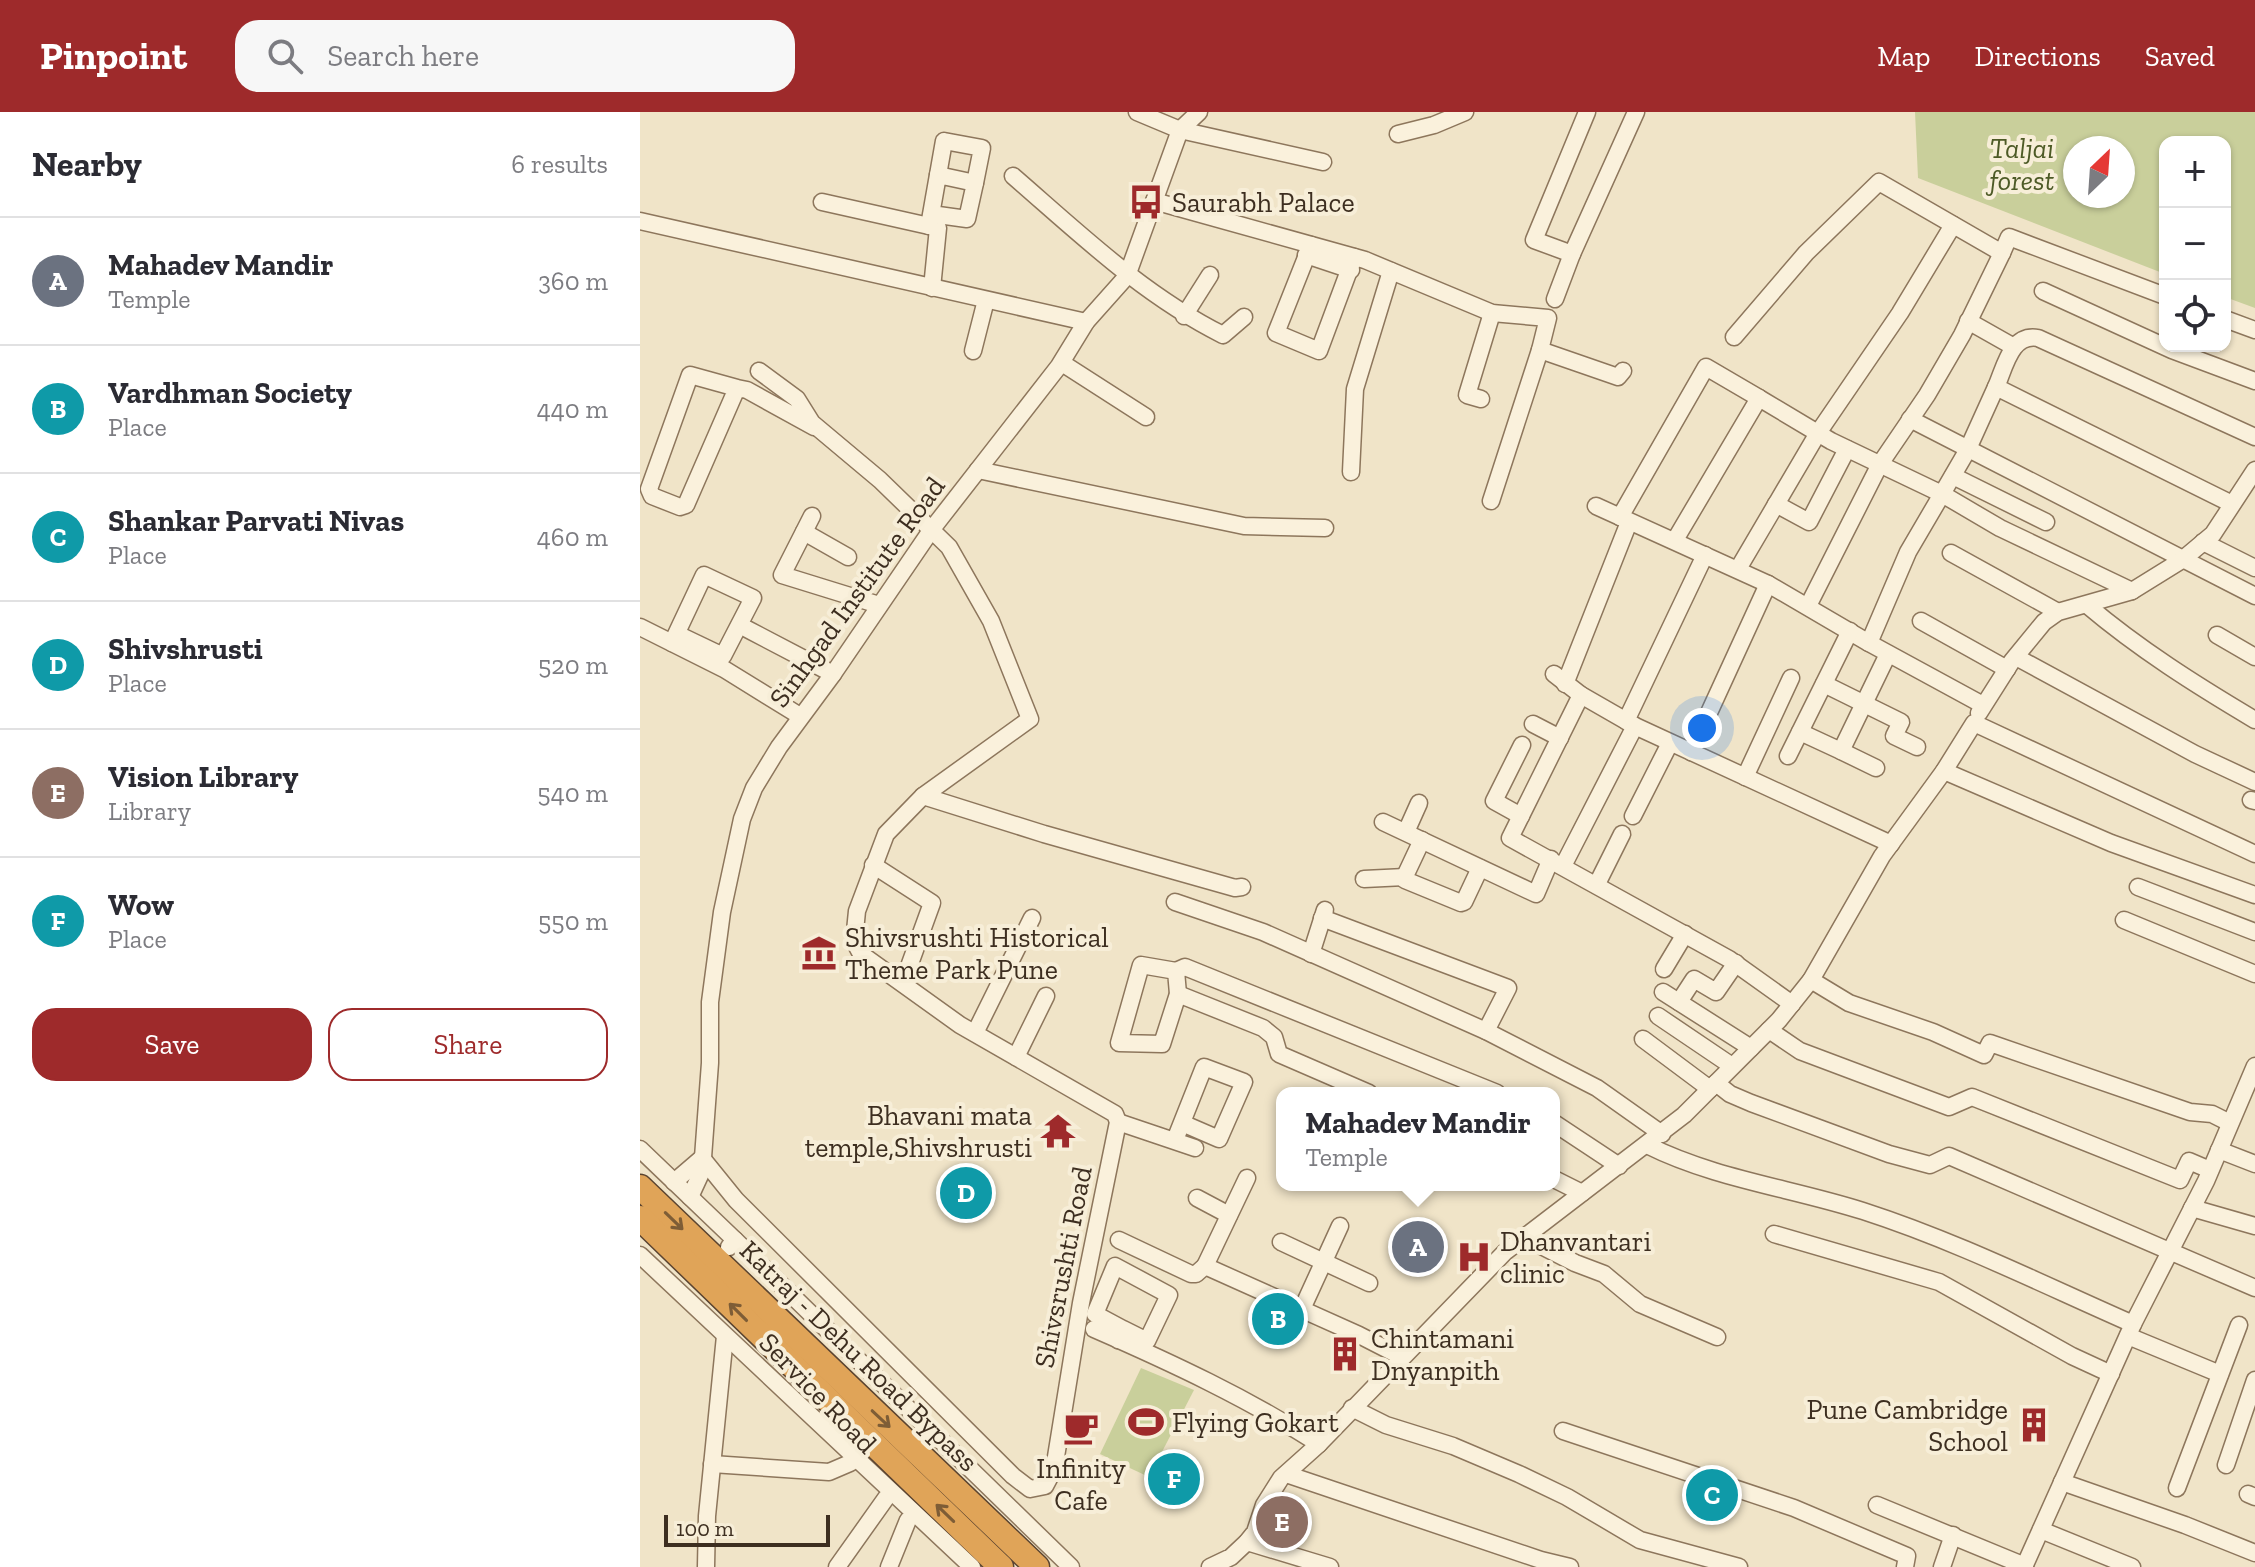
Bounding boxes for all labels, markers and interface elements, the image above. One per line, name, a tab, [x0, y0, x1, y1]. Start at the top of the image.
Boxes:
search box	[235, 20, 795, 92]
text: Pinpoint	[40, 33, 187, 79]
icon: search	[263, 34, 307, 78]
text: Search here	[327, 38, 479, 74]
text: Map	[1877, 40, 1930, 73]
text: Directions	[1974, 40, 2101, 73]
text: Saved	[2145, 40, 2215, 73]
park label: Taljai forest	[1986, 132, 2055, 197]
north arrow	[2063, 136, 2135, 208]
map controls	[2159, 136, 2231, 352]
button: +	[2159, 136, 2231, 208]
text: Nearby	[32, 144, 142, 185]
text: 6 results	[511, 148, 608, 180]
bus stop icon: Saurabh Palace	[1127, 183, 1165, 221]
place label: Saurabh Palace	[1172, 186, 1355, 219]
button: −	[2159, 208, 2231, 280]
text: Mahadev Mandir	[108, 247, 333, 283]
text: A	[49, 265, 67, 297]
text: 360 m	[538, 265, 608, 297]
button: locate	[2159, 280, 2231, 352]
text: Temple	[108, 283, 191, 315]
text: Vardhman Society	[108, 375, 352, 411]
text: B	[50, 393, 66, 425]
text: 440 m	[537, 393, 608, 425]
text: Place	[108, 411, 167, 443]
street label: Sinhgad Institute Road	[762, 470, 952, 714]
text: Shankar Parvati Nivas	[108, 503, 404, 539]
text: C	[50, 521, 66, 553]
text: 460 m	[537, 521, 608, 553]
text: Place	[108, 539, 167, 571]
text: Shivshrusti	[108, 631, 263, 667]
text: D	[49, 649, 67, 681]
text: 520 m	[538, 649, 608, 681]
text: Place	[108, 667, 167, 699]
your location	[1682, 708, 1722, 748]
text: Vision Library	[108, 759, 298, 795]
text: E	[50, 777, 66, 809]
text: 540 m	[537, 777, 608, 809]
text: Library	[108, 795, 191, 827]
text: Wow	[108, 887, 174, 923]
text: F	[51, 905, 65, 937]
text: 550 m	[538, 905, 608, 937]
place label: Shivsrushti Historical Theme Park Pune	[845, 921, 1109, 986]
text: Place	[108, 923, 167, 955]
museum icon: Shivsrushti Historical Theme Park Pune	[800, 934, 838, 972]
button: Save	[32, 1008, 312, 1081]
button: Share	[328, 1008, 608, 1081]
popup	[1276, 1087, 1560, 1191]
place label: Bhavani mata temple,Shivshrusti	[805, 1099, 1032, 1164]
text: Mahadev Mandir	[1305, 1105, 1531, 1141]
temple icon: Bhavani mata temple,Shivshrusti	[1039, 1112, 1077, 1150]
text: Temple	[1305, 1141, 1388, 1173]
pin: D	[940, 1163, 992, 1223]
street label: Shivsrushti Road	[1027, 1163, 1099, 1371]
one-way arrow	[664, 1211, 683, 1230]
pin: A	[1392, 1217, 1444, 1277]
place label: Dhanvantari clinic	[1500, 1225, 1651, 1290]
street label: Katraj - Dehu Road Bypass	[733, 1234, 985, 1478]
hospital icon: Dhanvantari clinic	[1455, 1238, 1493, 1276]
pin: B	[1252, 1289, 1304, 1349]
one-way arrow	[729, 1303, 748, 1322]
place label: Chintamani Dnyanpith	[1371, 1322, 1514, 1387]
street label: Service Road	[752, 1326, 884, 1460]
building icon: Chintamani Dnyanpith	[1326, 1335, 1364, 1373]
place label: Pune Cambridge School	[1806, 1393, 2008, 1458]
sports icon: Flying Gokart	[1127, 1403, 1165, 1441]
place label: Flying Gokart	[1172, 1406, 1339, 1439]
building icon: Pune Cambridge School	[2015, 1406, 2053, 1444]
one-way arrow	[871, 1409, 890, 1428]
cafe icon: Infinity Cafe	[1062, 1409, 1100, 1447]
pin: F	[1148, 1449, 1200, 1509]
place label: Infinity Cafe	[1036, 1452, 1126, 1517]
pin: C	[1686, 1465, 1738, 1525]
pin: E	[1256, 1492, 1308, 1552]
one-way arrow	[936, 1504, 955, 1523]
scale bar	[664, 1511, 830, 1547]
text: 100 m	[676, 1515, 734, 1542]

